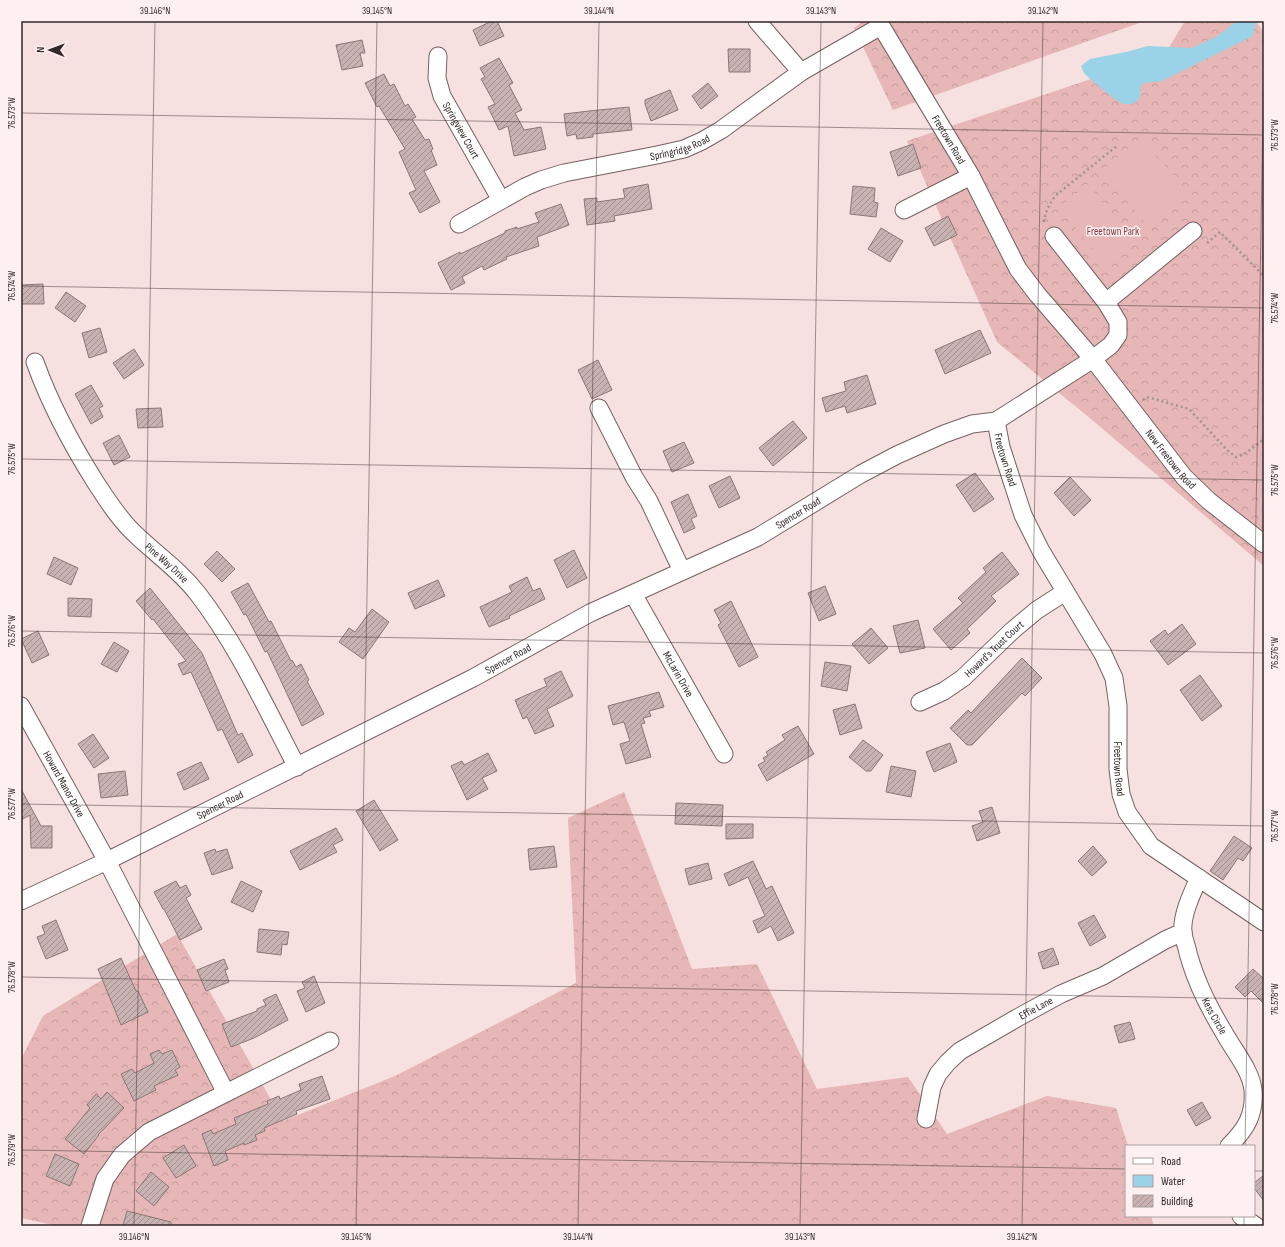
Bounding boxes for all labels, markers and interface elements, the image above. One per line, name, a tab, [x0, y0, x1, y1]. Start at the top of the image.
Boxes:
text: 39.146°N	[140, 5, 170, 17]
text: 39.145°N	[362, 5, 392, 17]
text: 39.144°N	[584, 5, 614, 17]
text: 39.143°N	[806, 5, 836, 17]
text: 39.142°N	[1028, 5, 1058, 17]
north arrow	[30, 30, 70, 70]
text: N	[34, 47, 47, 53]
text: 76.573°W	[6, 97, 18, 129]
street label: Springview Court	[440, 100, 483, 161]
street label: Freetown Road	[929, 112, 969, 167]
text: 76.573°W	[1269, 119, 1281, 151]
street label: Springridge Road	[649, 131, 712, 163]
park label: Freetown Park	[1087, 225, 1140, 238]
text: 76.574°W	[6, 270, 18, 301]
text: 76.574°W	[1269, 292, 1281, 323]
street label: New Freetown Road	[1143, 427, 1199, 492]
street label: Freetown Road	[992, 432, 1020, 488]
text: 76.575°W	[6, 443, 18, 475]
text: 76.575°W	[1269, 464, 1281, 496]
street label: Spencer Road	[773, 494, 823, 531]
street label: Pine Way Drive	[143, 540, 191, 585]
text: 76.576°W	[6, 615, 18, 647]
street label: Howard's Trust Court	[961, 617, 1027, 680]
text: 76.576°W	[1269, 637, 1281, 669]
street label: Spencer Road	[483, 640, 534, 677]
street label: McLarin Drive	[660, 649, 697, 699]
street label: Freetown Road	[1112, 742, 1128, 797]
street label: Howard Manor Drive	[41, 748, 88, 819]
street label: Spencer Road	[194, 787, 246, 822]
text: 76.577°W	[6, 788, 18, 820]
text: 76.577°W	[1269, 810, 1281, 842]
text: 76.578°W	[6, 961, 18, 993]
text: 76.578°W	[1269, 983, 1281, 1015]
street label: Effie Lane	[1017, 993, 1055, 1022]
street label: Kess Circle	[1199, 995, 1230, 1037]
text: 76.579°W	[6, 1134, 18, 1166]
legend	[1125, 1145, 1255, 1217]
text: Road	[1161, 1154, 1181, 1169]
text: Water	[1161, 1174, 1185, 1189]
text: Building	[1161, 1194, 1193, 1209]
text: 39.146°N	[119, 1231, 149, 1243]
text: 39.145°N	[341, 1231, 371, 1243]
text: 39.144°N	[563, 1231, 593, 1243]
text: 39.143°N	[785, 1231, 815, 1243]
text: 39.142°N	[1007, 1231, 1037, 1243]

